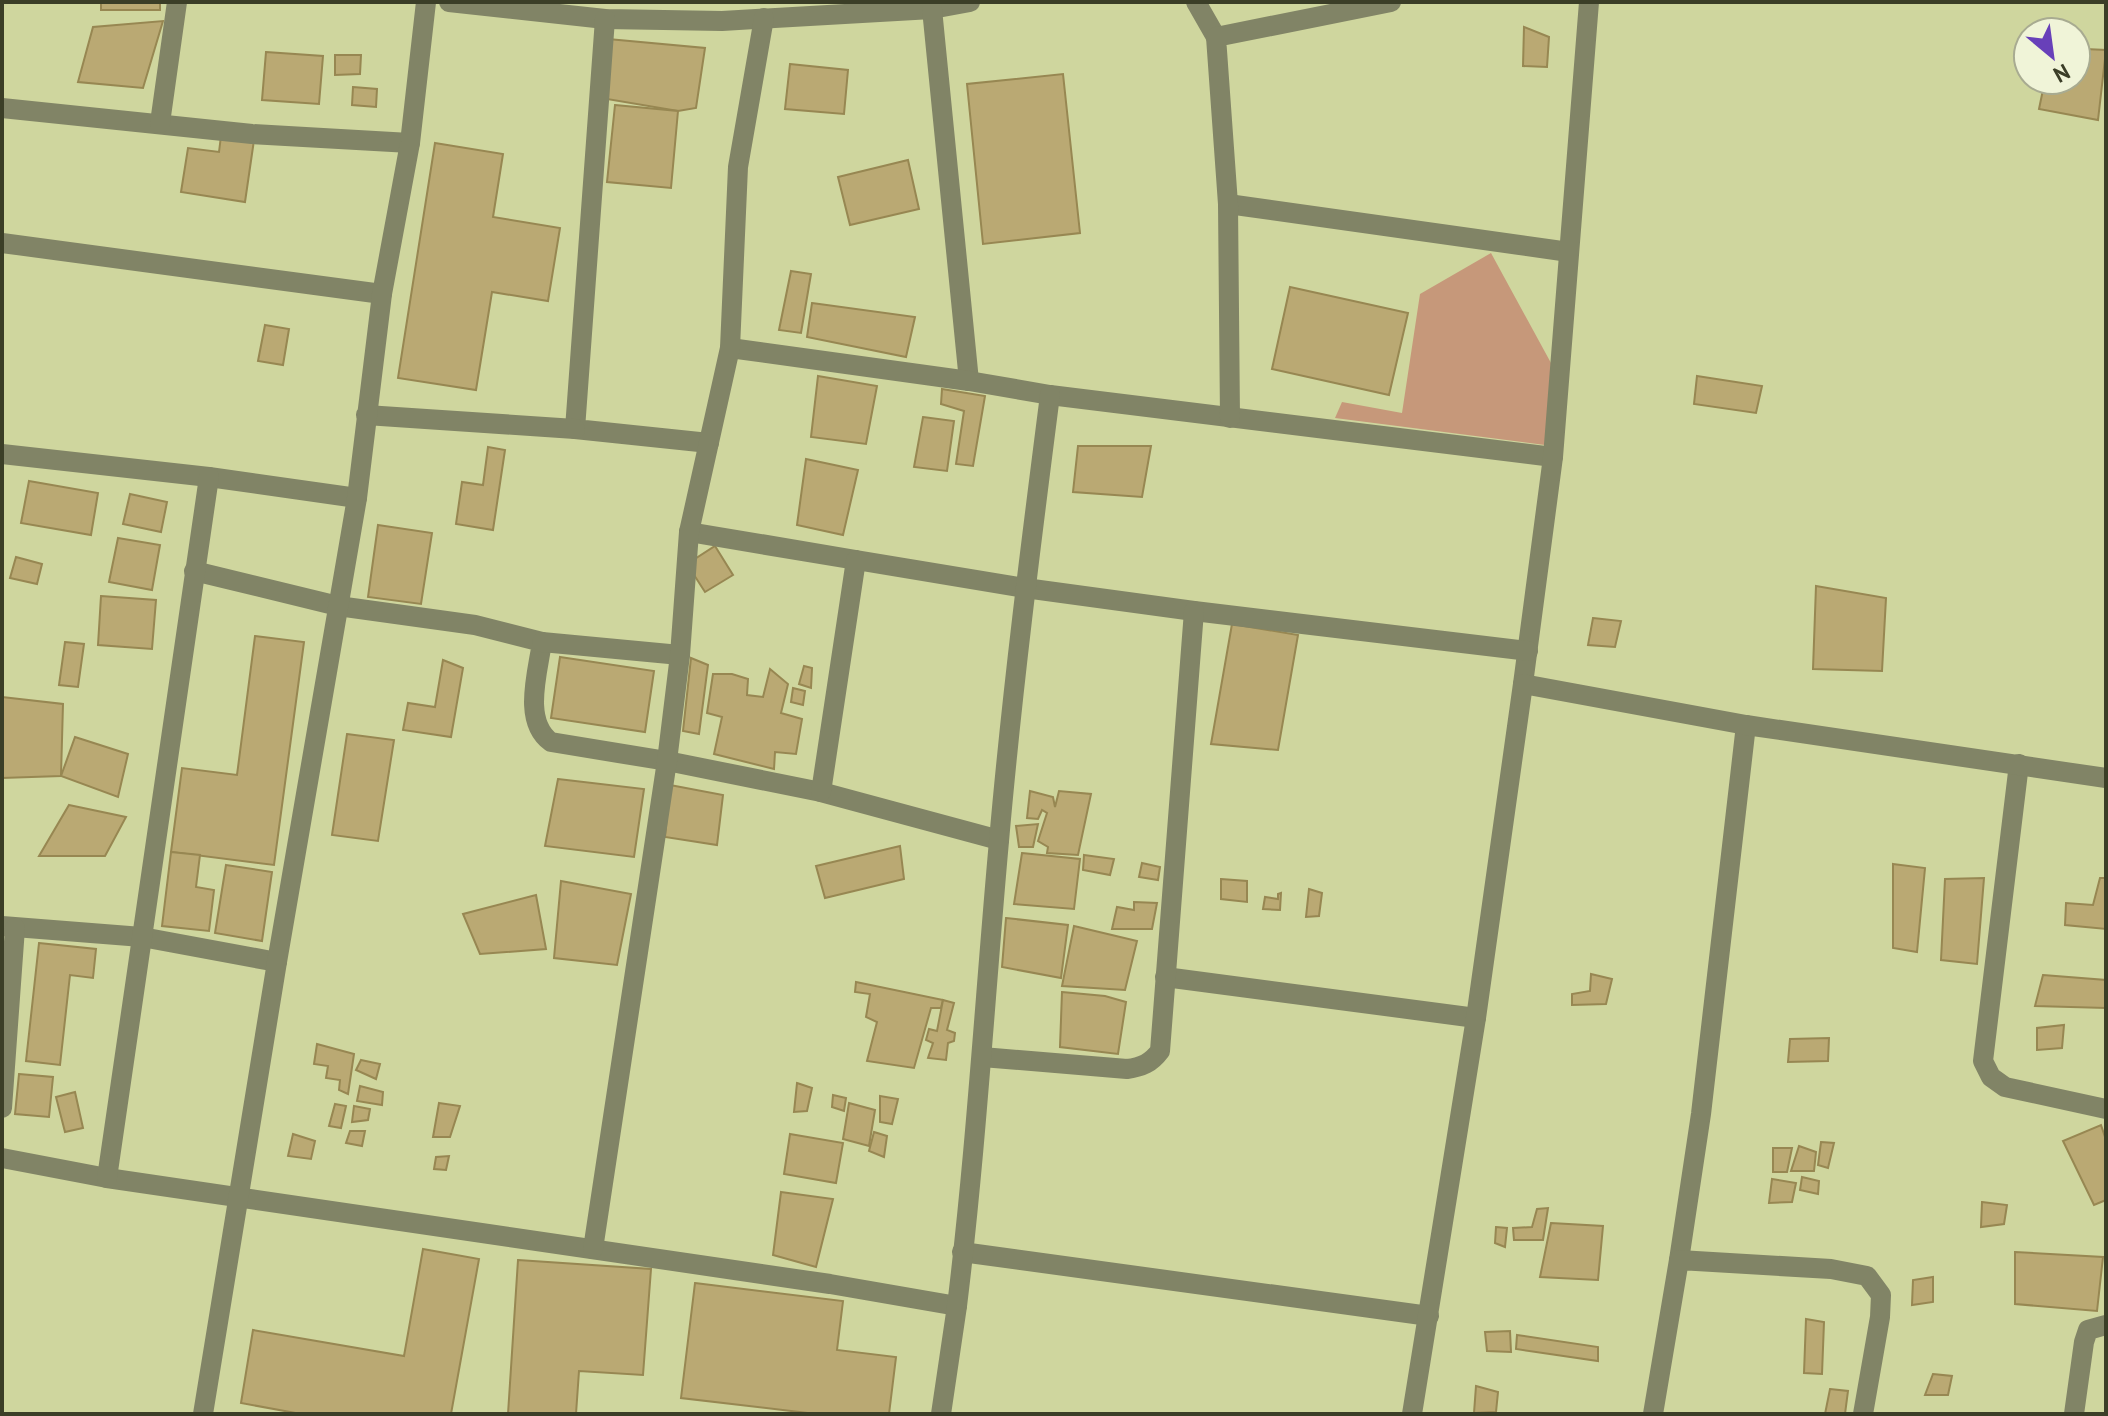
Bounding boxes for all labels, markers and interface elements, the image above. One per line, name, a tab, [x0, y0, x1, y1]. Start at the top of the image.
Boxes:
north arrow	[2012, 16, 2092, 96]
text: N	[2049, 58, 2075, 89]

